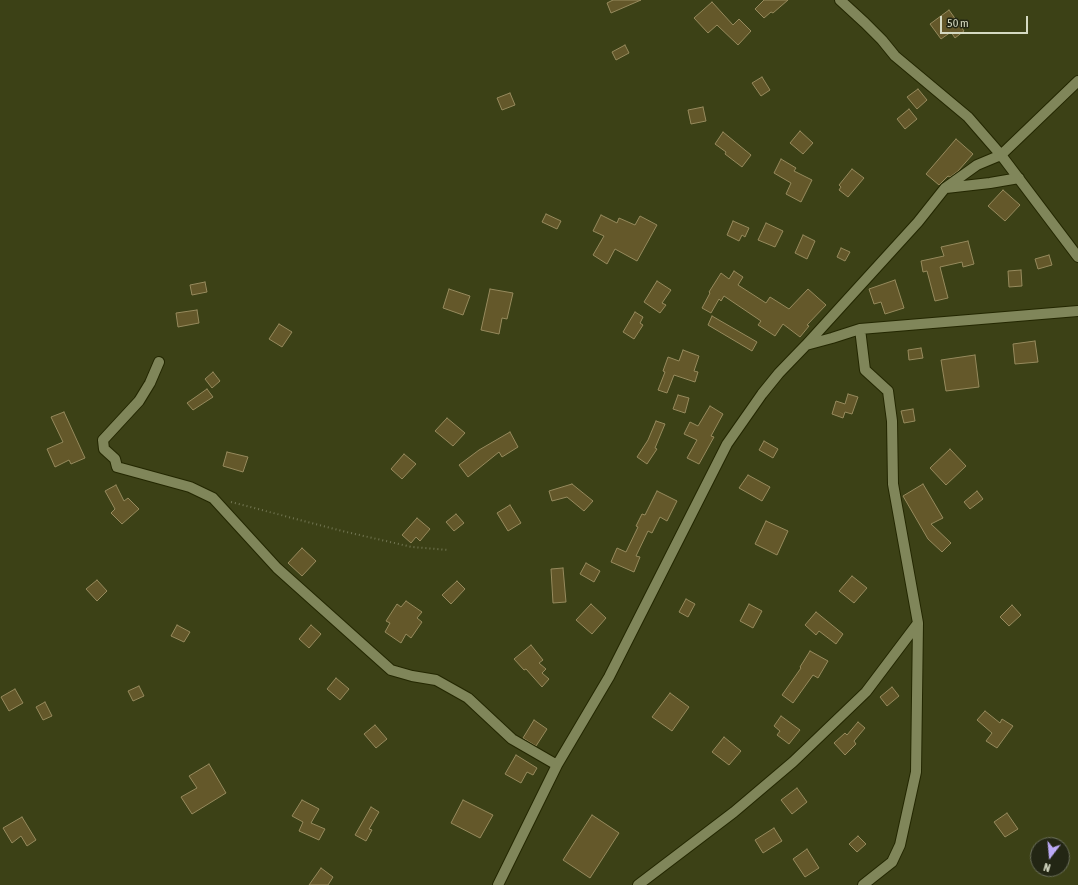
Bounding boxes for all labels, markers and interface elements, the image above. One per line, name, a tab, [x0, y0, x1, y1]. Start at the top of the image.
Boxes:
scale bar	[942, 8, 1030, 34]
text: 50 m	[947, 16, 969, 30]
north arrow	[1030, 837, 1070, 877]
text: N	[1042, 861, 1052, 874]

